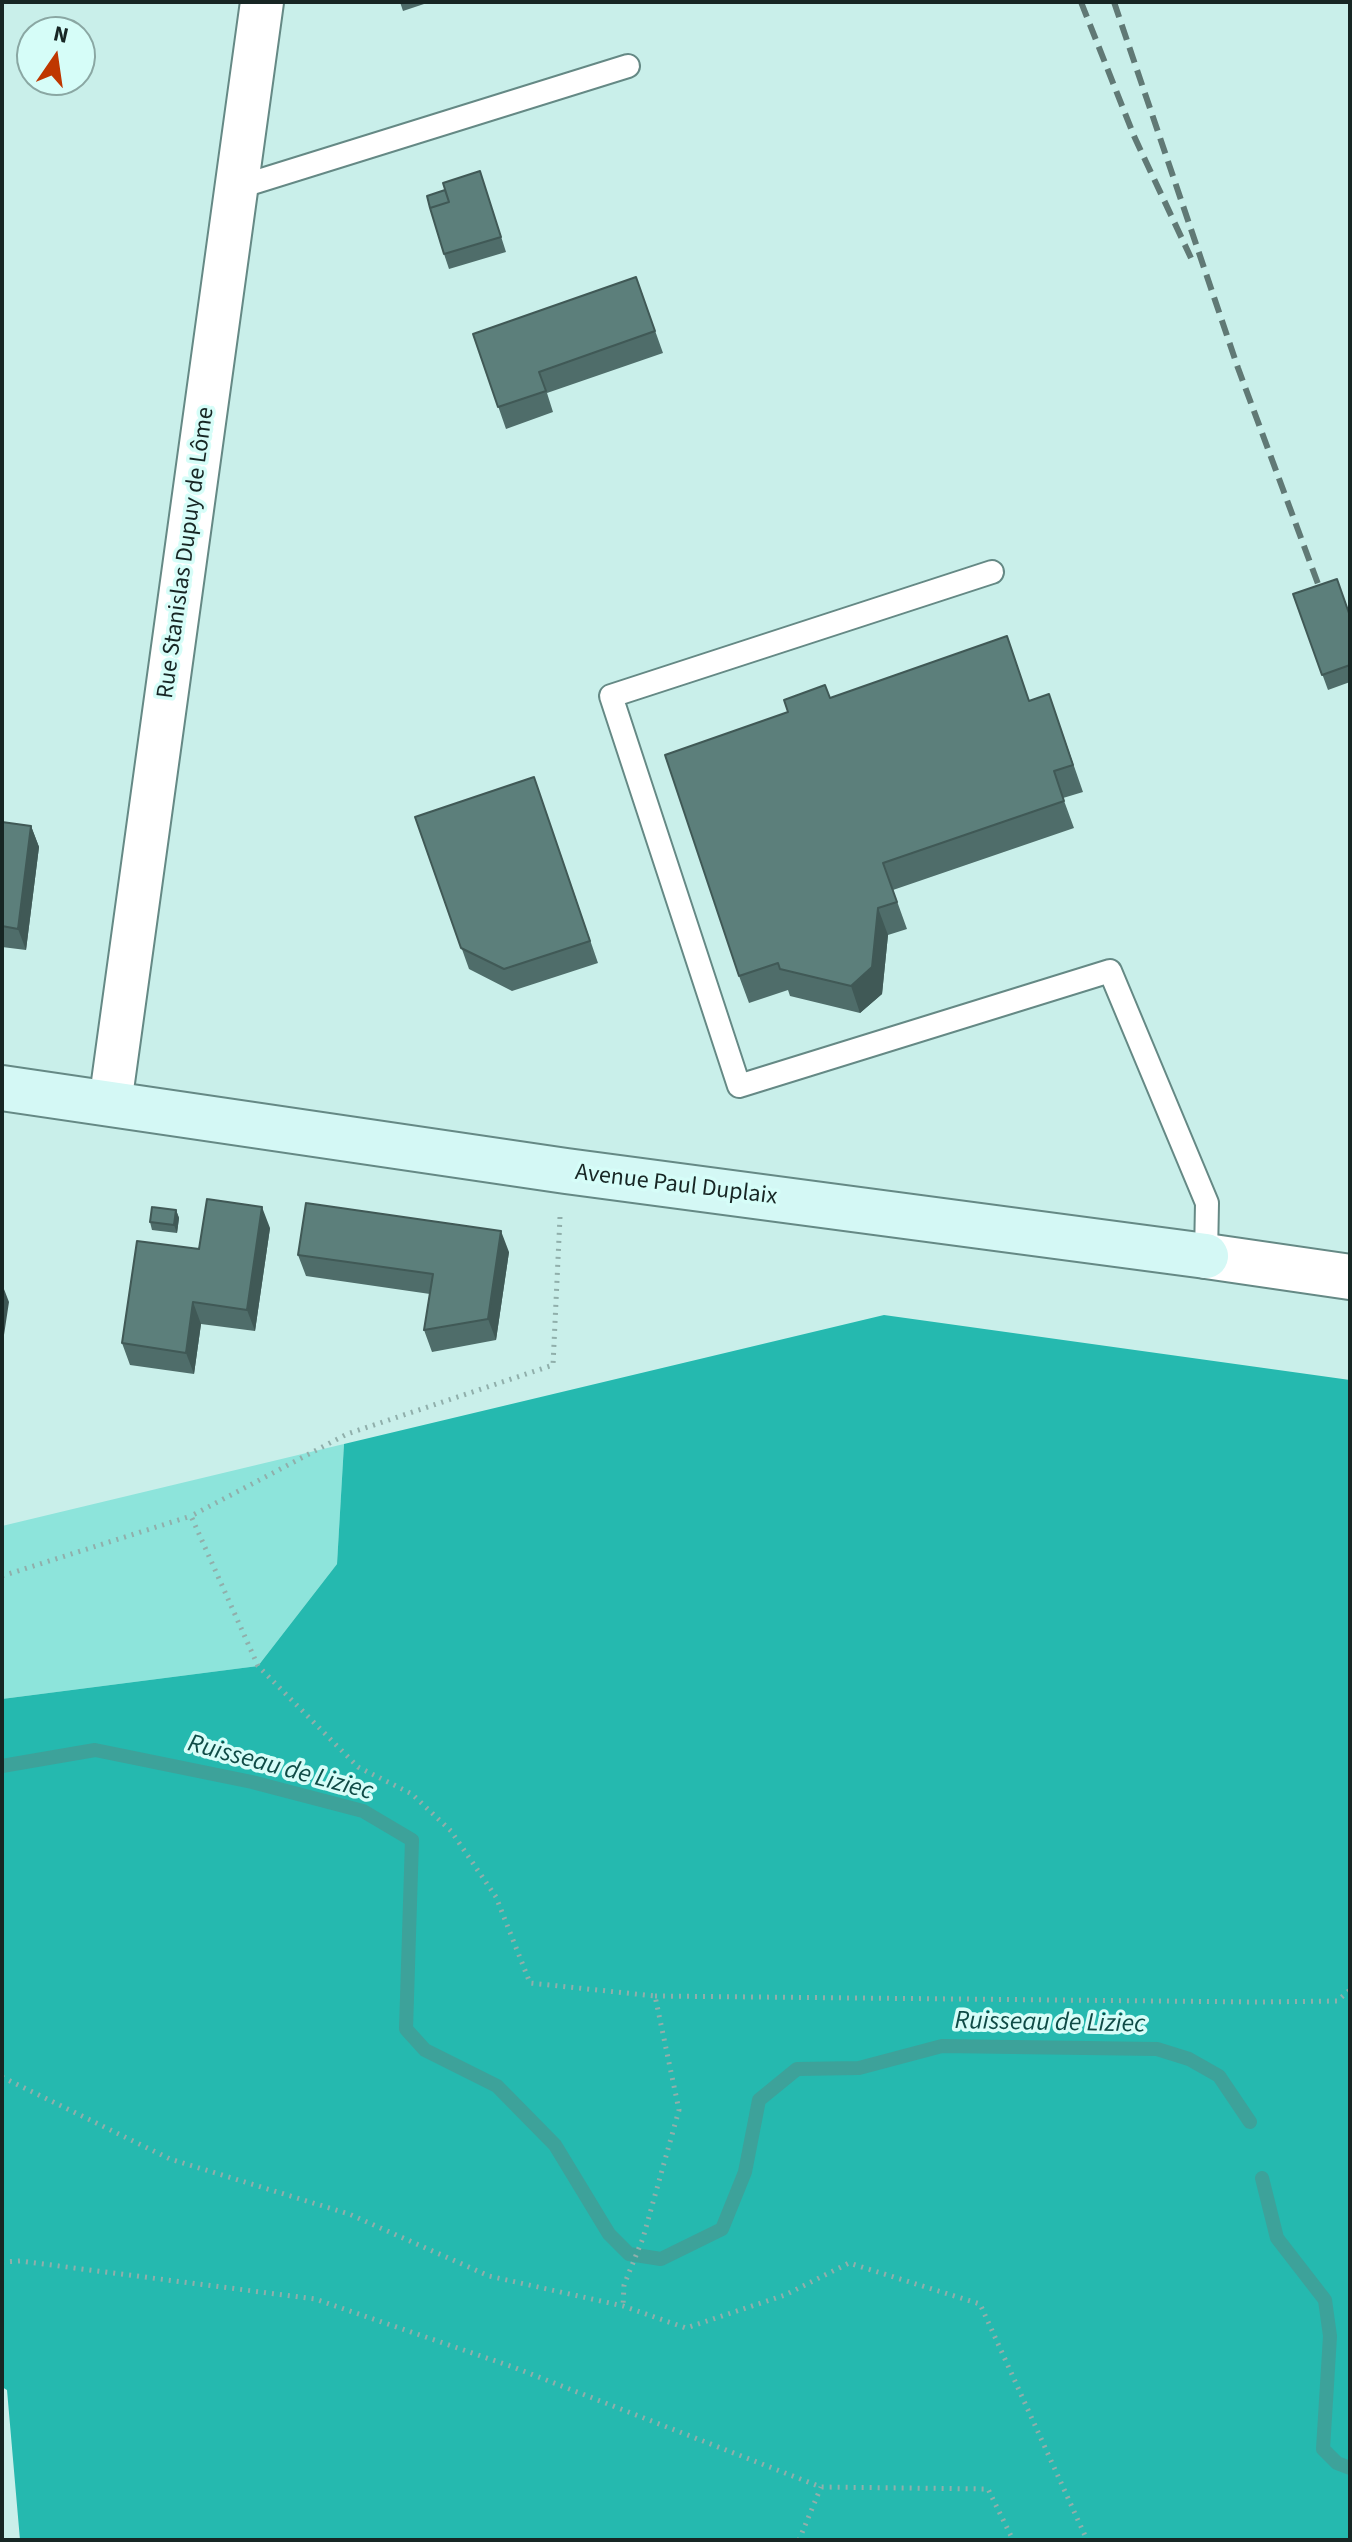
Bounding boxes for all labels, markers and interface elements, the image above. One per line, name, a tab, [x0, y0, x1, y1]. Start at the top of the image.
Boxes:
north arrow	[16, 16, 96, 96]
text: N	[50, 17, 72, 52]
street label: Rue Stanislas Dupuy de Lôme	[152, 405, 222, 701]
street label: Avenue Paul Duplaix	[573, 1159, 779, 1213]
water label: Ruisseau de Liziec	[184, 1729, 376, 1809]
water label: Ruisseau de Liziec	[954, 2007, 1146, 2041]

